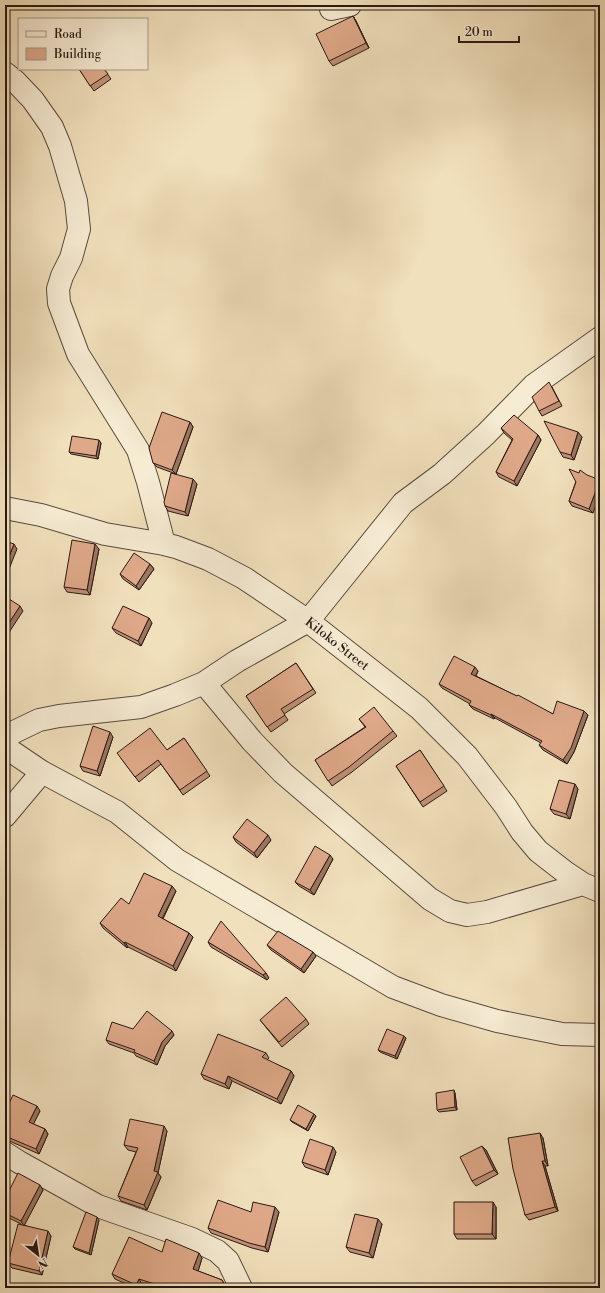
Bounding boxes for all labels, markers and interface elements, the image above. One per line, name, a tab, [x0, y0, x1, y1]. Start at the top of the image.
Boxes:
legend	[18, 18, 148, 70]
scale bar	[459, 18, 519, 44]
text: 20 m	[465, 25, 493, 40]
text: Road	[54, 27, 82, 42]
text: Building	[53, 47, 102, 62]
street label: Kiloko Street	[302, 614, 373, 674]
north arrow	[18, 1235, 58, 1275]
text: N	[35, 1255, 50, 1271]

